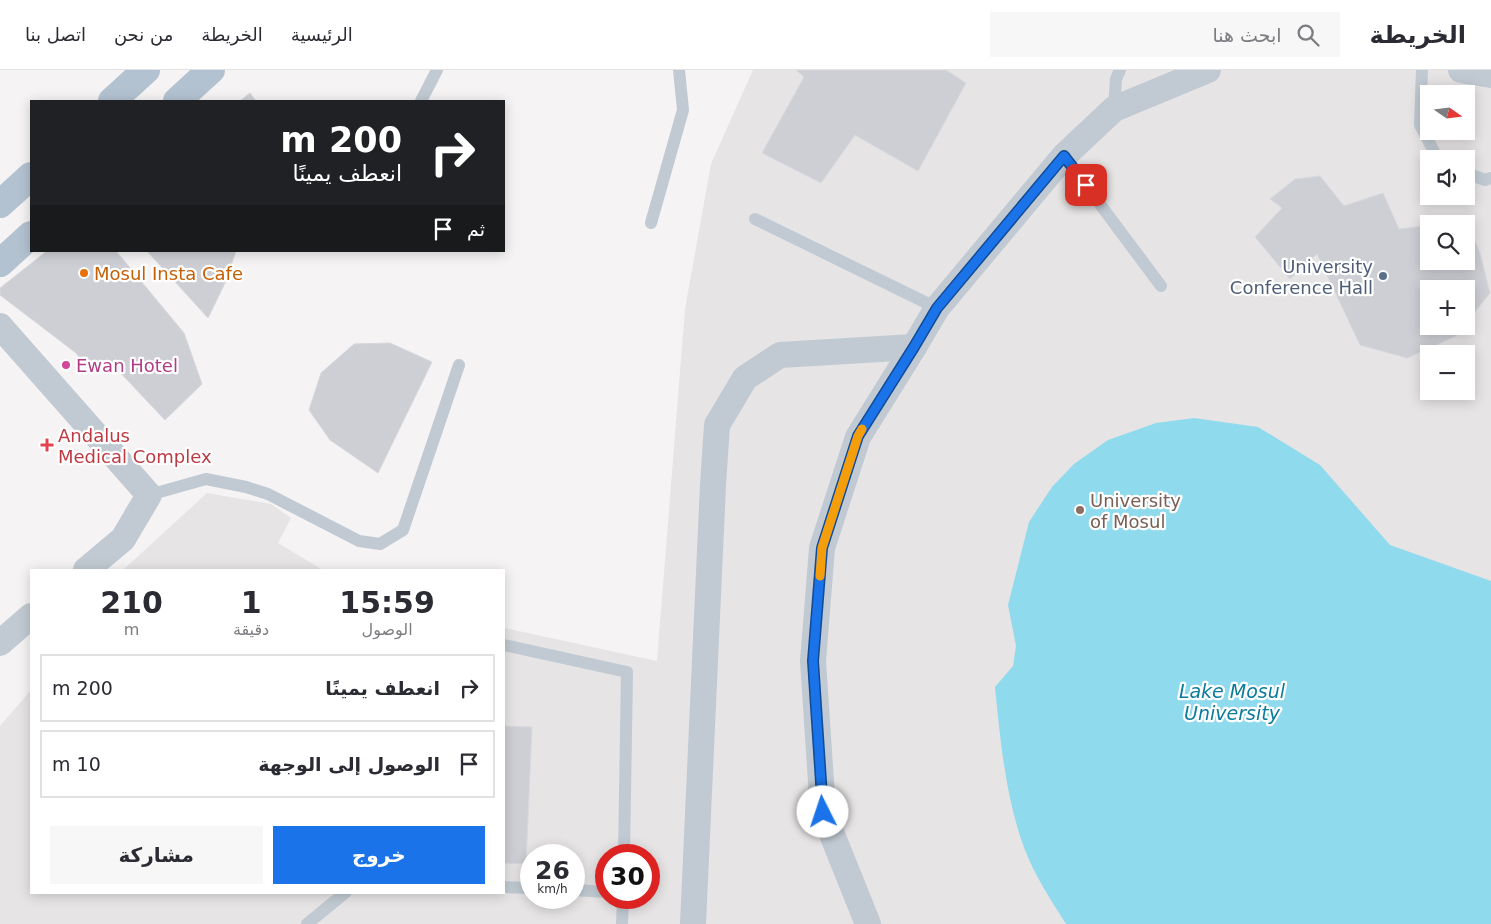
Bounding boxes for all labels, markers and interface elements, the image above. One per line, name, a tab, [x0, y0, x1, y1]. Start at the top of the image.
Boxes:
search box	[990, 12, 1340, 57]
icon: search	[1294, 21, 1322, 49]
text: الخريطة	[1370, 21, 1466, 49]
text: اتصل بنا	[25, 24, 86, 45]
text: من نحن	[114, 24, 173, 45]
text: الخريطة	[201, 24, 263, 45]
text: الرئيسية	[291, 24, 353, 45]
text: ابحث هنا	[1213, 24, 1282, 46]
north arrow	[1420, 85, 1475, 140]
map controls	[1420, 85, 1475, 400]
text: 200 m	[280, 120, 402, 160]
icon: right	[420, 120, 485, 185]
button: sound	[1420, 150, 1475, 205]
text: انعطف يمينًا	[293, 161, 402, 186]
pin	[1065, 164, 1107, 206]
icon: arrive	[1072, 171, 1100, 199]
icon: arrive	[429, 215, 457, 243]
button: search	[1420, 215, 1475, 270]
text: ثم	[467, 218, 485, 240]
place label: University Conference Hall	[1230, 256, 1373, 298]
place label: Mosul Insta Cafe	[94, 263, 243, 284]
marker: Mosul Insta Cafe	[78, 267, 90, 279]
marker: University Conference Hall	[1377, 270, 1389, 282]
button: +	[1420, 280, 1475, 335]
button: −	[1420, 345, 1475, 400]
place label: Ewan Hotel	[76, 355, 178, 376]
marker: Ewan Hotel	[60, 359, 72, 371]
place label: Andalus Medical Complex	[58, 425, 212, 467]
marker: Andalus Medical Complex	[40, 438, 54, 452]
place label: University of Mosul	[1090, 490, 1181, 532]
marker: University of Mosul	[1074, 504, 1086, 516]
text: 210	[100, 585, 163, 620]
text: 1	[241, 585, 262, 620]
text: 15:59	[339, 585, 435, 620]
text: m	[124, 620, 139, 639]
text: دقيقة	[233, 620, 269, 639]
text: الوصول	[362, 620, 413, 639]
icon: right	[455, 674, 483, 702]
text: 200 m	[52, 677, 113, 699]
text: انعطف يمينًا	[325, 677, 440, 699]
water label: Lake Mosul University	[1179, 680, 1286, 724]
icon: arrive	[455, 750, 483, 778]
text: 10 m	[52, 753, 101, 775]
text: الوصول إلى الوجهة	[258, 753, 440, 775]
position arrow	[796, 785, 848, 837]
button: مشاركة	[50, 826, 263, 884]
button: خروج	[273, 826, 485, 884]
speed limit sign: 30	[595, 844, 660, 909]
text: 26	[535, 856, 570, 885]
text: km/h	[537, 882, 568, 896]

